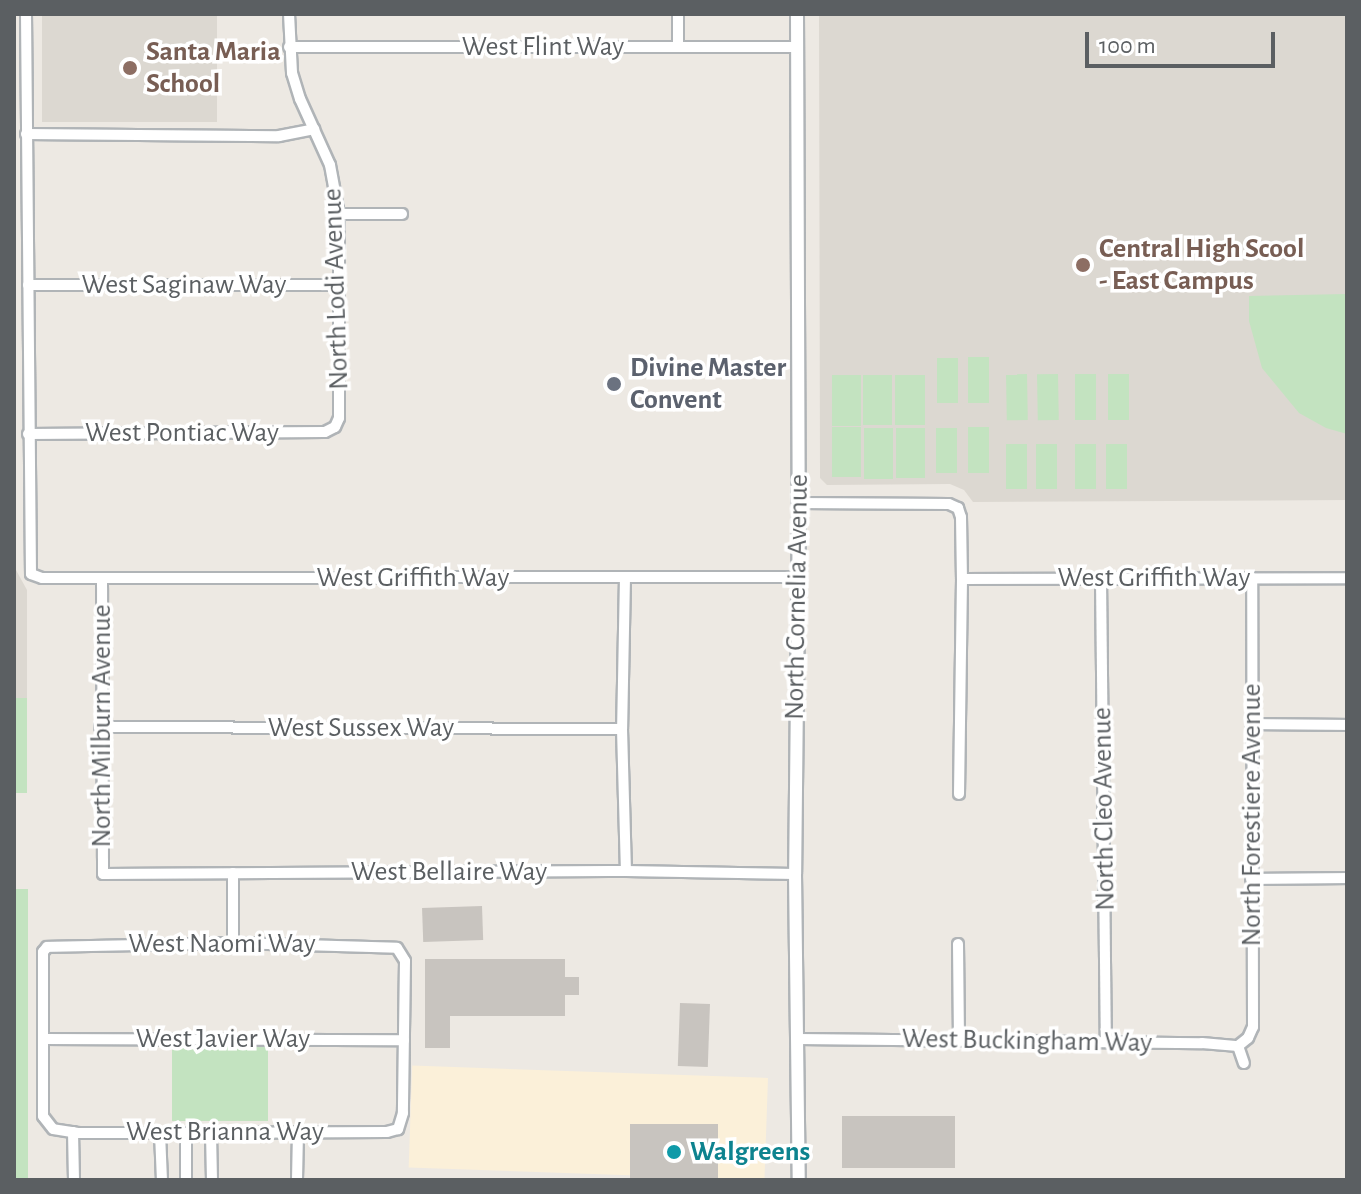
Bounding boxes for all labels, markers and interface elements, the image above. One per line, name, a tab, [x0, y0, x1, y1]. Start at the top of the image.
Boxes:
scale bar	[1089, 16, 1279, 66]
street label: West Flint Way	[462, 30, 624, 64]
text: 100 m	[1099, 34, 1156, 58]
place label: Santa Maria School	[146, 35, 281, 101]
marker: Santa Maria School	[121, 59, 139, 77]
street label: North Lodi Avenue	[316, 188, 356, 390]
place label: Central High Scool - East Campus	[1099, 232, 1304, 298]
marker: Central High Scool - East Campus	[1074, 256, 1092, 274]
street label: West Saginaw Way	[81, 268, 287, 302]
place label: Divine Master Convent	[630, 351, 786, 417]
marker: Divine Master Convent	[605, 375, 623, 393]
street label: West Pontiac Way	[85, 416, 279, 450]
street label: North Cornelia Avenue	[778, 474, 816, 720]
street label: West Griffith Way	[317, 561, 509, 595]
street label: West Griffith Way	[1058, 561, 1250, 595]
street label: North Milburn Avenue	[85, 604, 119, 848]
street label: North Forestiere Avenue	[1235, 684, 1269, 946]
street label: North Cleo Avenue	[1085, 707, 1123, 911]
street label: West Sussex Way	[268, 711, 454, 745]
street label: West Bellaire Way	[351, 855, 547, 889]
street label: West Naomi Way	[128, 927, 316, 961]
street label: West Javier Way	[136, 1022, 310, 1056]
street label: West Buckingham Way	[901, 1022, 1153, 1060]
street label: West Brianna Way	[126, 1115, 324, 1149]
place label: Walgreens	[690, 1135, 810, 1169]
marker: Walgreens	[665, 1143, 683, 1161]

